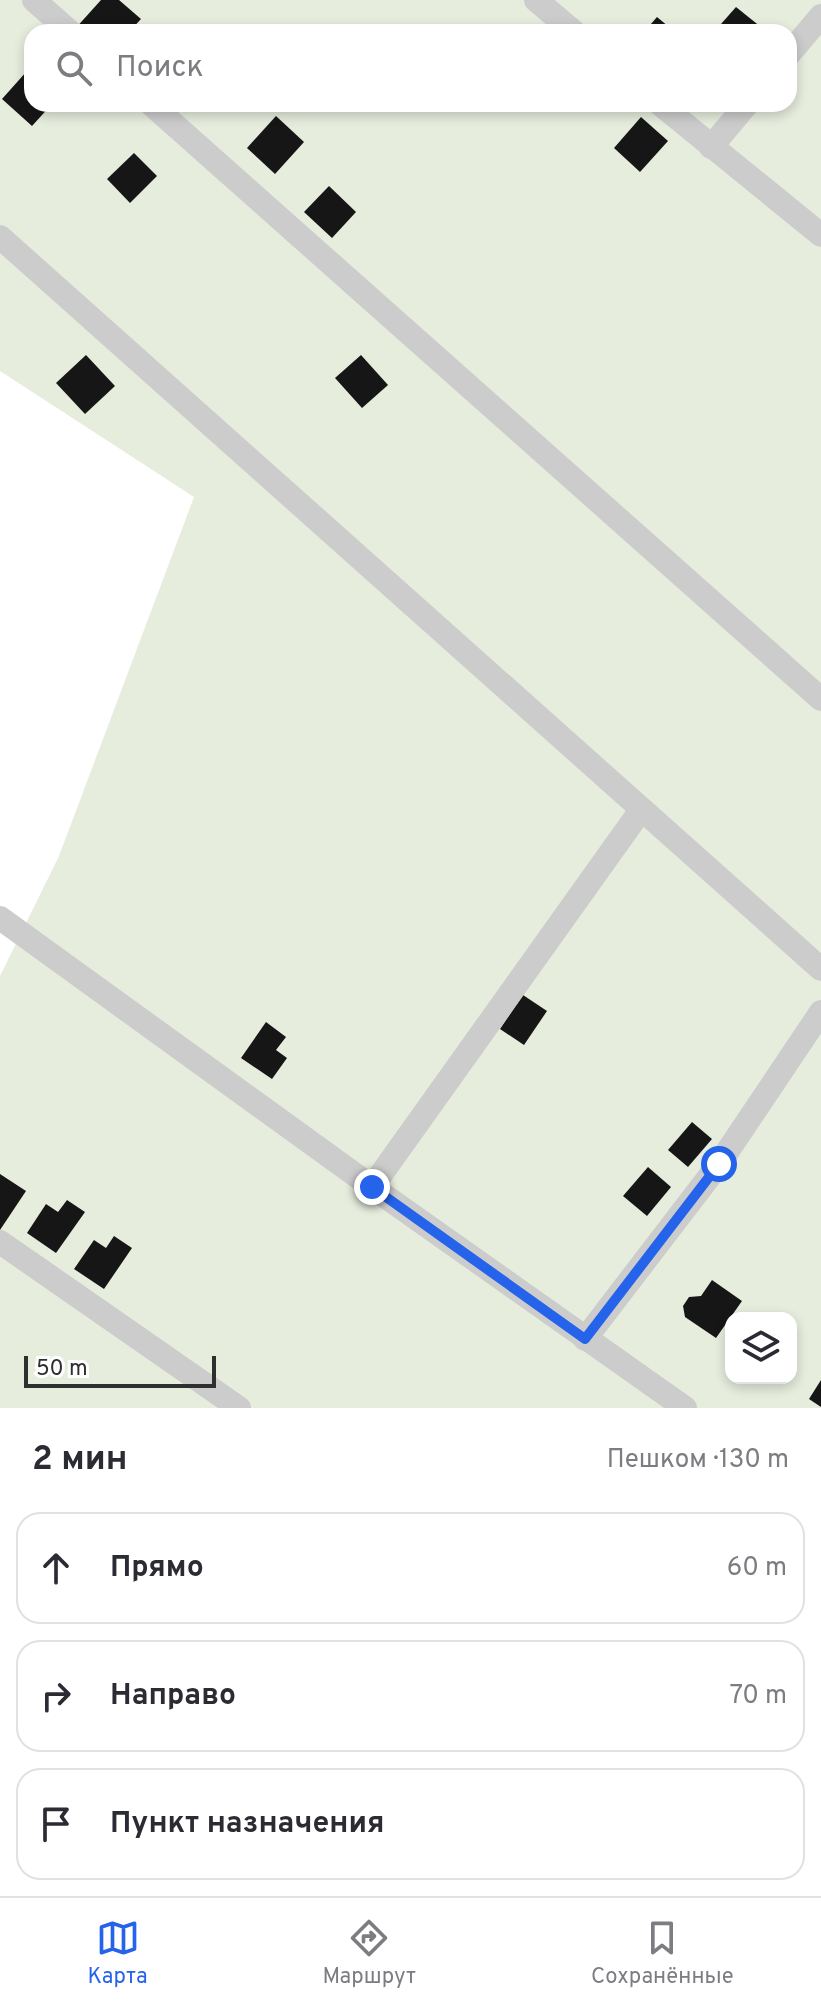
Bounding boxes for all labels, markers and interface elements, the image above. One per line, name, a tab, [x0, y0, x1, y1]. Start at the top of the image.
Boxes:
search box	[24, 24, 797, 112]
icon: search	[52, 46, 96, 90]
text: Поиск	[116, 50, 204, 87]
route start	[701, 1146, 737, 1182]
route end	[354, 1169, 390, 1205]
map controls	[725, 1312, 797, 1384]
button: layers	[725, 1312, 797, 1384]
scale bar	[24, 1352, 216, 1388]
text: 50 m	[36, 1356, 88, 1383]
text: 2 мин	[32, 1439, 128, 1482]
text: Пешком · 130 m	[607, 1444, 789, 1477]
icon: ahead	[34, 1546, 78, 1590]
text: Прямо	[110, 1550, 204, 1587]
text: 60 m	[727, 1552, 787, 1585]
icon: right	[34, 1674, 78, 1718]
text: Направо	[110, 1678, 236, 1715]
text: 70 m	[729, 1680, 787, 1713]
icon: arrive	[34, 1802, 78, 1846]
text: Пункт назначения	[110, 1806, 384, 1843]
tab: Карта	[87, 1916, 148, 1991]
tab: Маршрут	[322, 1916, 416, 1991]
tab: Сохранённые	[591, 1916, 734, 1991]

